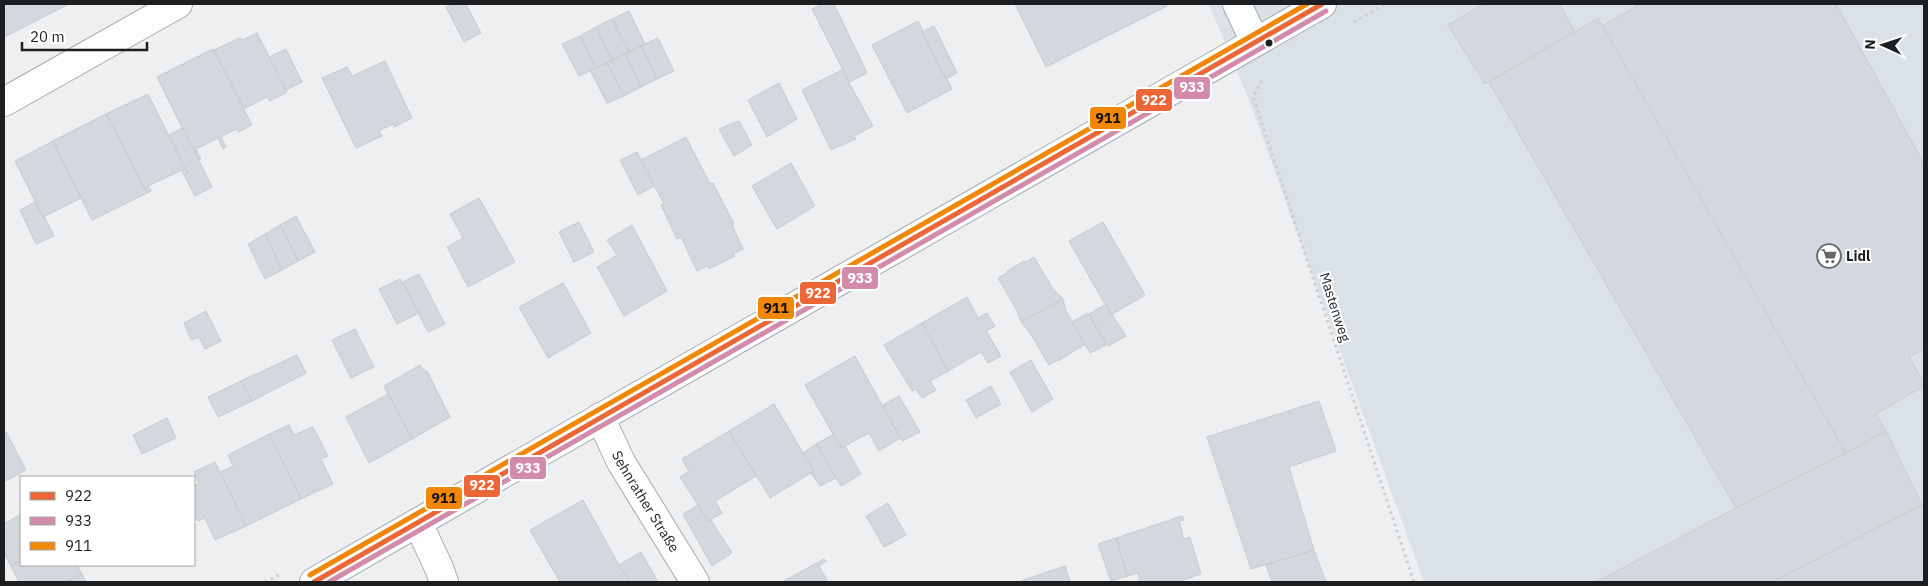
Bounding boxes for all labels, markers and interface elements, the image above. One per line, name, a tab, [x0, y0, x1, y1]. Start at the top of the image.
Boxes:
scale bar	[22, 20, 148, 52]
north arrow	[1858, 20, 1908, 70]
text: 20 m	[30, 27, 65, 46]
unlabelled marker	[1264, 38, 1274, 48]
text: N	[1861, 39, 1879, 50]
line badge: 933	[1173, 76, 1211, 100]
text: 933	[1179, 78, 1205, 96]
line badge: 922	[1135, 88, 1173, 112]
text: 922	[1141, 91, 1167, 109]
line badge: 911	[1089, 106, 1127, 130]
text: 911	[1095, 109, 1121, 127]
supermarket icon: Lidl	[1816, 243, 1842, 269]
place label: Lidl	[1846, 247, 1870, 265]
line badge: 933	[841, 266, 879, 290]
text: 933	[847, 269, 873, 287]
street label: Mastenweg	[1315, 270, 1355, 344]
line badge: 922	[799, 281, 837, 305]
text: 922	[805, 284, 831, 302]
line badge: 911	[757, 296, 795, 320]
text: 911	[763, 299, 789, 317]
street label: Sehnrather Straße	[608, 448, 683, 556]
line badge: 933	[509, 456, 547, 480]
text: 933	[515, 459, 541, 477]
line badge: 922	[463, 474, 501, 498]
legend	[20, 476, 195, 566]
text: 922	[469, 476, 495, 494]
text: 922	[65, 486, 92, 505]
line badge: 911	[425, 486, 463, 510]
text: 911	[431, 489, 457, 507]
text: 933	[65, 511, 92, 530]
text: 911	[65, 536, 92, 555]

